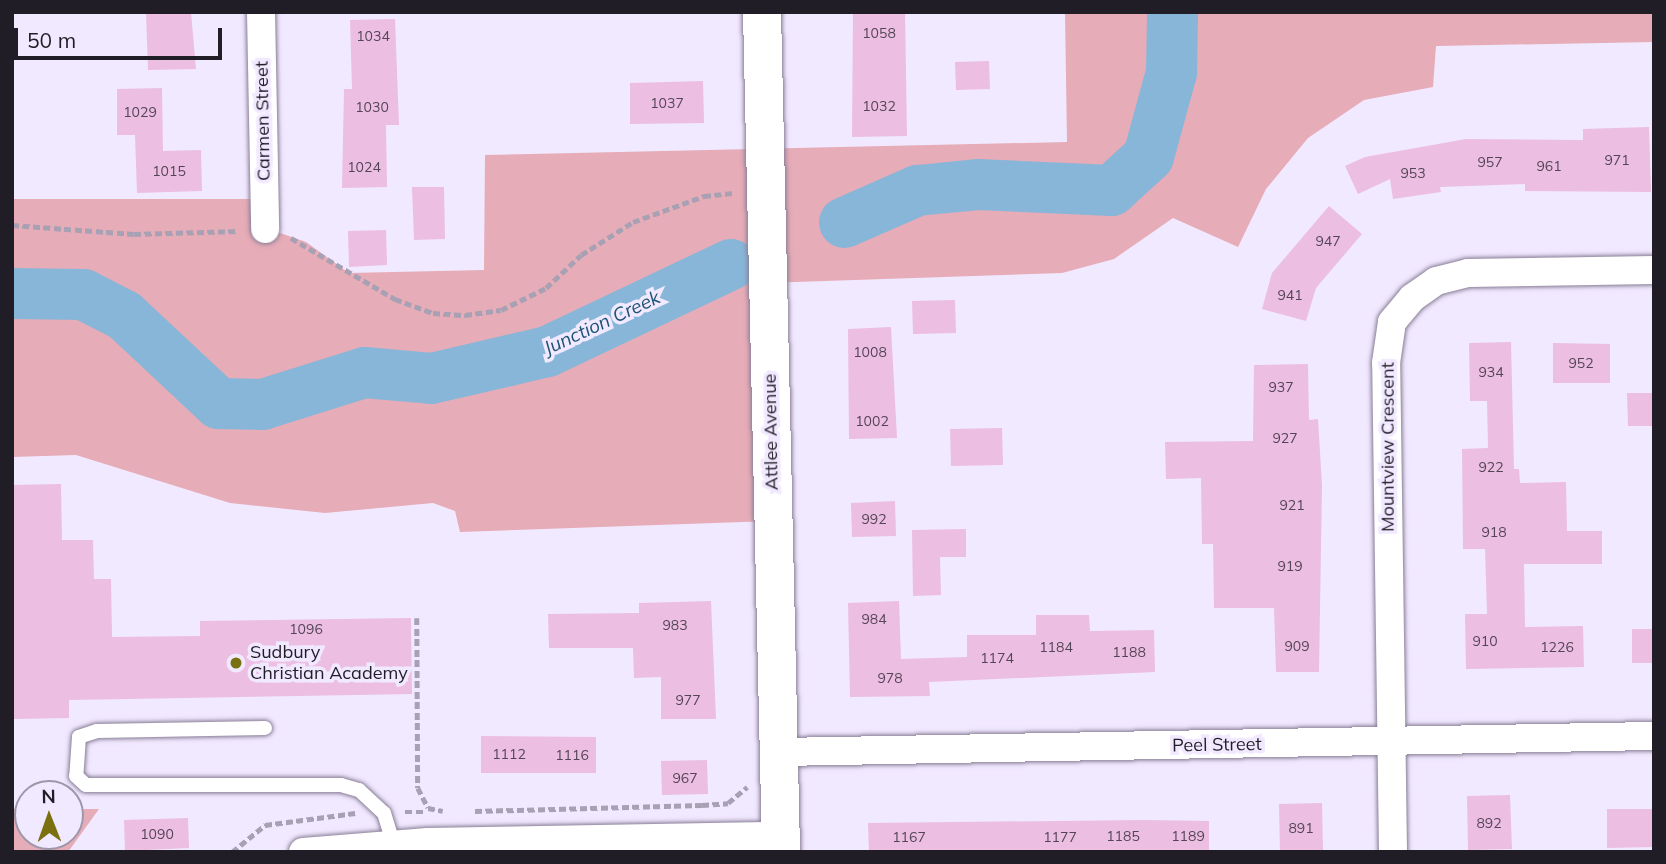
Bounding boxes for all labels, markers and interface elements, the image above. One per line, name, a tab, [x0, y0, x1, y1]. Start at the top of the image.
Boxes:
scale bar	[18, 14, 226, 58]
house number: 1058	[862, 25, 896, 41]
text: 50 m	[27, 27, 76, 53]
house number: 1034	[356, 28, 390, 44]
street label: Carmen Street	[251, 61, 275, 181]
house number: 1037	[650, 95, 684, 111]
house number: 1032	[862, 98, 896, 114]
house number: 1030	[355, 99, 389, 115]
house number: 1029	[123, 104, 157, 120]
house number: 971	[1604, 152, 1630, 168]
house number: 957	[1477, 154, 1503, 170]
house number: 961	[1536, 158, 1562, 174]
house number: 1024	[347, 159, 381, 175]
house number: 1015	[152, 163, 186, 179]
house number: 953	[1400, 165, 1426, 181]
house number: 947	[1315, 233, 1341, 249]
water label: Junction Creek	[540, 286, 664, 360]
house number: 941	[1277, 287, 1303, 303]
house number: 1008	[853, 344, 887, 360]
house number: 952	[1568, 355, 1594, 371]
street label: Mountview Crescent	[1377, 362, 1399, 532]
house number: 934	[1478, 364, 1504, 380]
street label: Attlee Avenue	[759, 374, 783, 490]
house number: 937	[1268, 379, 1294, 395]
house number: 1002	[855, 413, 889, 429]
house number: 927	[1272, 430, 1298, 446]
house number: 922	[1478, 459, 1504, 475]
house number: 921	[1279, 497, 1305, 513]
house number: 992	[861, 511, 887, 527]
house number: 918	[1481, 524, 1507, 540]
house number: 919	[1277, 558, 1303, 574]
house number: 984	[861, 611, 887, 627]
house number: 983	[662, 617, 688, 633]
house number: 1096	[289, 621, 323, 637]
house number: 910	[1472, 633, 1498, 649]
house number: 909	[1284, 638, 1310, 654]
house number: 1184	[1039, 639, 1073, 655]
house number: 1226	[1540, 639, 1574, 655]
place label: Sudbury Christian Academy	[250, 642, 408, 684]
house number: 1188	[1112, 644, 1146, 660]
house number: 1174	[980, 650, 1014, 666]
marker: Sudbury Christian Academy	[228, 655, 244, 671]
house number: 978	[877, 670, 903, 686]
house number: 977	[675, 692, 701, 708]
street label: Peel Street	[1172, 733, 1262, 757]
house number: 1112	[492, 746, 526, 762]
house number: 1116	[555, 747, 589, 763]
house number: 967	[672, 770, 698, 786]
north arrow	[14, 780, 84, 850]
text: N	[41, 784, 56, 808]
house number: 892	[1476, 815, 1502, 831]
house number: 891	[1288, 820, 1314, 836]
house number: 1090	[140, 826, 174, 842]
house number: 1185	[1106, 828, 1140, 844]
house number: 1189	[1171, 828, 1205, 844]
house number: 1167	[892, 829, 926, 845]
house number: 1177	[1043, 829, 1077, 845]

